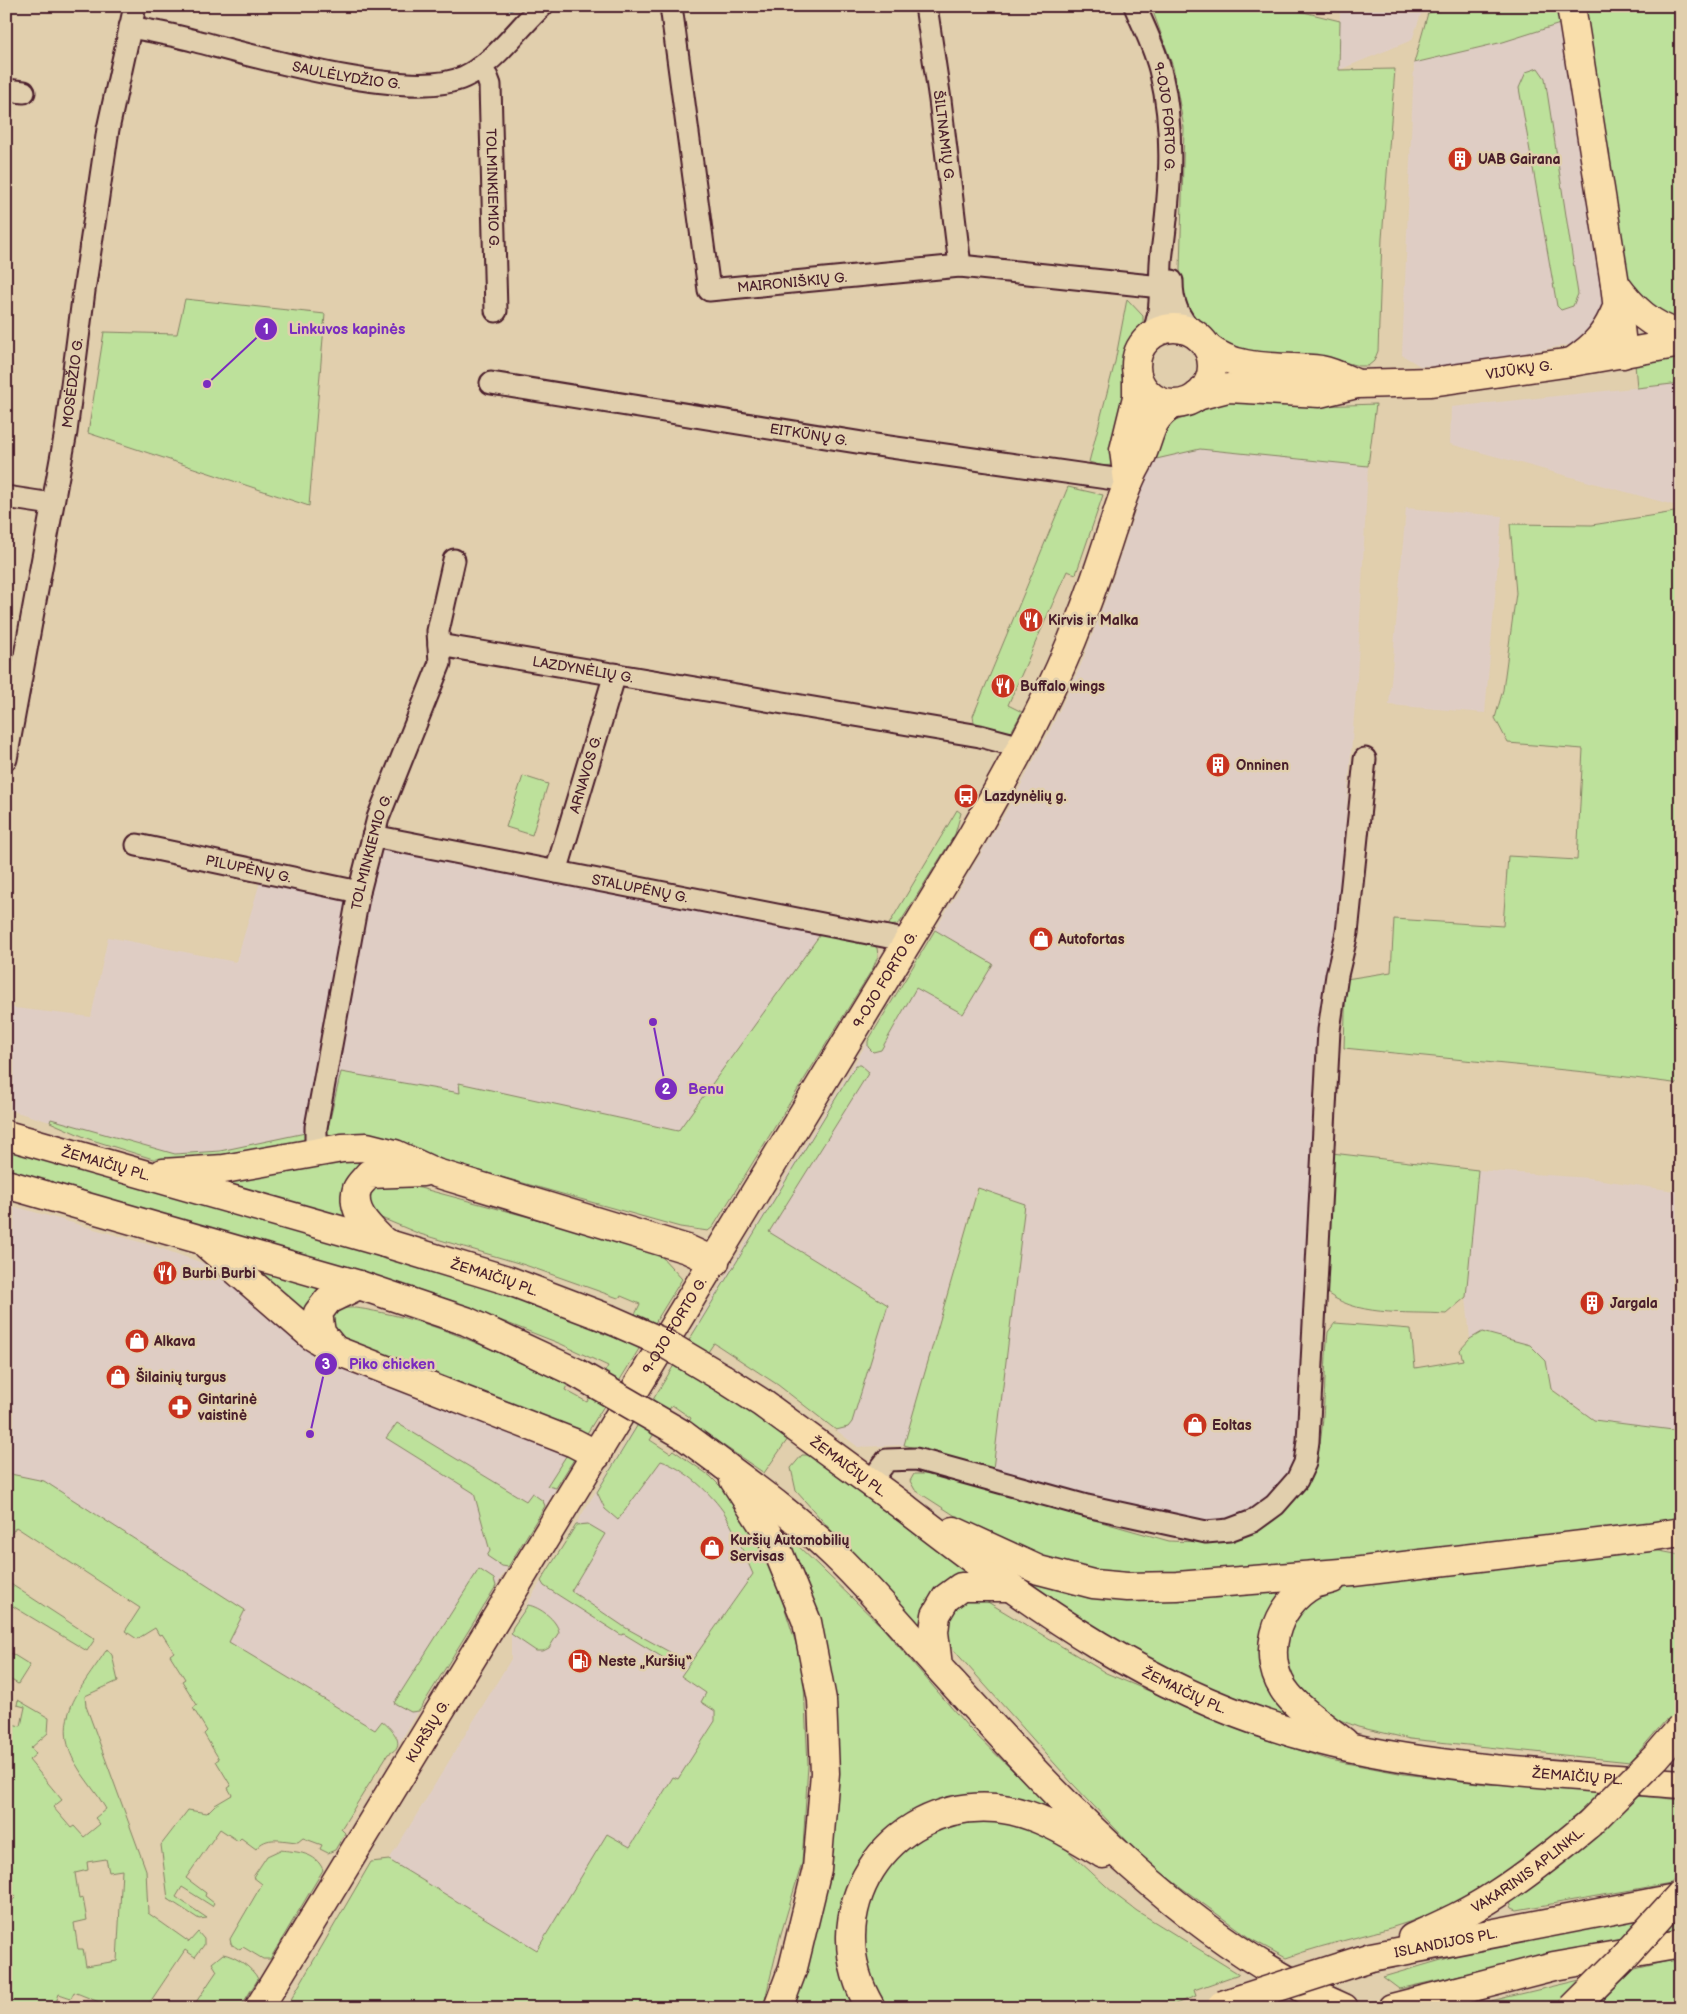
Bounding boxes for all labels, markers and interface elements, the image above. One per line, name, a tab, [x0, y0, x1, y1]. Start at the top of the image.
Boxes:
street label: SAULĖLYDŽIO G.	[291, 58, 402, 93]
street label: 9-OJO FORTO G.	[1149, 60, 1178, 172]
street label: ŠILTNAMIŲ G.	[930, 89, 958, 183]
street label: TOLMINKIEMIO G.	[482, 128, 502, 249]
building icon: UAB Gairana	[1447, 146, 1473, 172]
place label: UAB Gairana	[1478, 151, 1561, 168]
street label: MAIRONIŠKIŲ G.	[736, 269, 848, 296]
callout: Linkuvos kapinės	[254, 314, 415, 344]
text: 1	[263, 320, 269, 339]
text: Linkuvos kapinės	[289, 320, 405, 339]
street label: MOSĖDŽIO G.	[59, 337, 87, 429]
street label: VIJŪKŲ G.	[1485, 357, 1553, 383]
street label: EITKŪNŲ G.	[769, 420, 849, 450]
restaurant icon: Kirvis ir Malka	[1018, 607, 1044, 633]
place label: Kirvis ir Malka	[1048, 612, 1139, 629]
street label: LAZDYNĖLIŲ G.	[531, 653, 635, 687]
restaurant icon: Buffalo wings	[990, 673, 1016, 699]
place label: Buffalo wings	[1020, 678, 1105, 695]
street label: ARNAVOS G.	[566, 733, 605, 815]
building icon: Onninen	[1205, 752, 1231, 778]
place label: Onninen	[1236, 757, 1289, 774]
bus stop icon: Lazdynėlių g.	[953, 783, 979, 809]
place label: Lazdynėlių g.	[984, 788, 1067, 805]
street label: TOLMINKIEMIO G.	[348, 791, 396, 911]
street label: PILUPĖNŲ G.	[204, 852, 293, 886]
street label: STALUPĖNŲ G.	[590, 871, 690, 907]
shop icon: Autofortas	[1028, 926, 1054, 952]
street label: 9-OJO FORTO G.	[849, 928, 921, 1031]
place label: Autofortas	[1057, 931, 1125, 948]
callout: Benu	[654, 1074, 734, 1104]
text: 2	[662, 1080, 671, 1099]
text: Benu	[688, 1080, 724, 1099]
street label: ŽEMAIČIŲ PL.	[59, 1142, 152, 1185]
street label: ŽEMAIČIŲ PL.	[448, 1254, 541, 1300]
restaurant icon: Burbi Burbi	[152, 1260, 178, 1286]
place label: Burbi Burbi	[182, 1265, 256, 1282]
street label: 9-OJO FORTO G.	[639, 1274, 711, 1377]
building icon: Jargala	[1579, 1290, 1605, 1316]
place label: Jargala	[1610, 1295, 1658, 1312]
shop icon: Alkava	[124, 1328, 150, 1354]
place label: Alkava	[153, 1333, 196, 1350]
callout: Piko chicken	[314, 1349, 445, 1379]
text: 3	[322, 1355, 331, 1374]
text: Piko chicken	[349, 1355, 435, 1374]
shop icon: Šilainių turgus	[105, 1364, 131, 1390]
place label: Šilainių turgus	[136, 1367, 226, 1386]
place label: Gintarinė vaistinė	[197, 1391, 257, 1424]
pharmacy icon: Gintarinė vaistinė	[167, 1394, 193, 1420]
shop icon: Eoltas	[1182, 1412, 1208, 1438]
place label: Eoltas	[1212, 1417, 1252, 1434]
street label: ŽEMAIČIŲ PL.	[806, 1432, 890, 1501]
place label: Kuršių Automobilių Servisas	[730, 1532, 849, 1565]
shop icon: Kuršių Automobilių Servisas	[699, 1535, 725, 1561]
fuel station icon: Neste „Kuršių“	[567, 1648, 593, 1674]
place label: Neste „Kuršių“	[598, 1653, 692, 1670]
street label: ŽEMAIČIŲ PL.	[1139, 1662, 1229, 1718]
street label: KURŠIŲ G.	[402, 1697, 453, 1766]
street label: ŽEMAIČIŲ PL.	[1531, 1764, 1624, 1788]
street label: VAKARINIS APLINKL.	[1469, 1823, 1588, 1917]
street label: ISLANDIJOS PL.	[1393, 1925, 1499, 1961]

